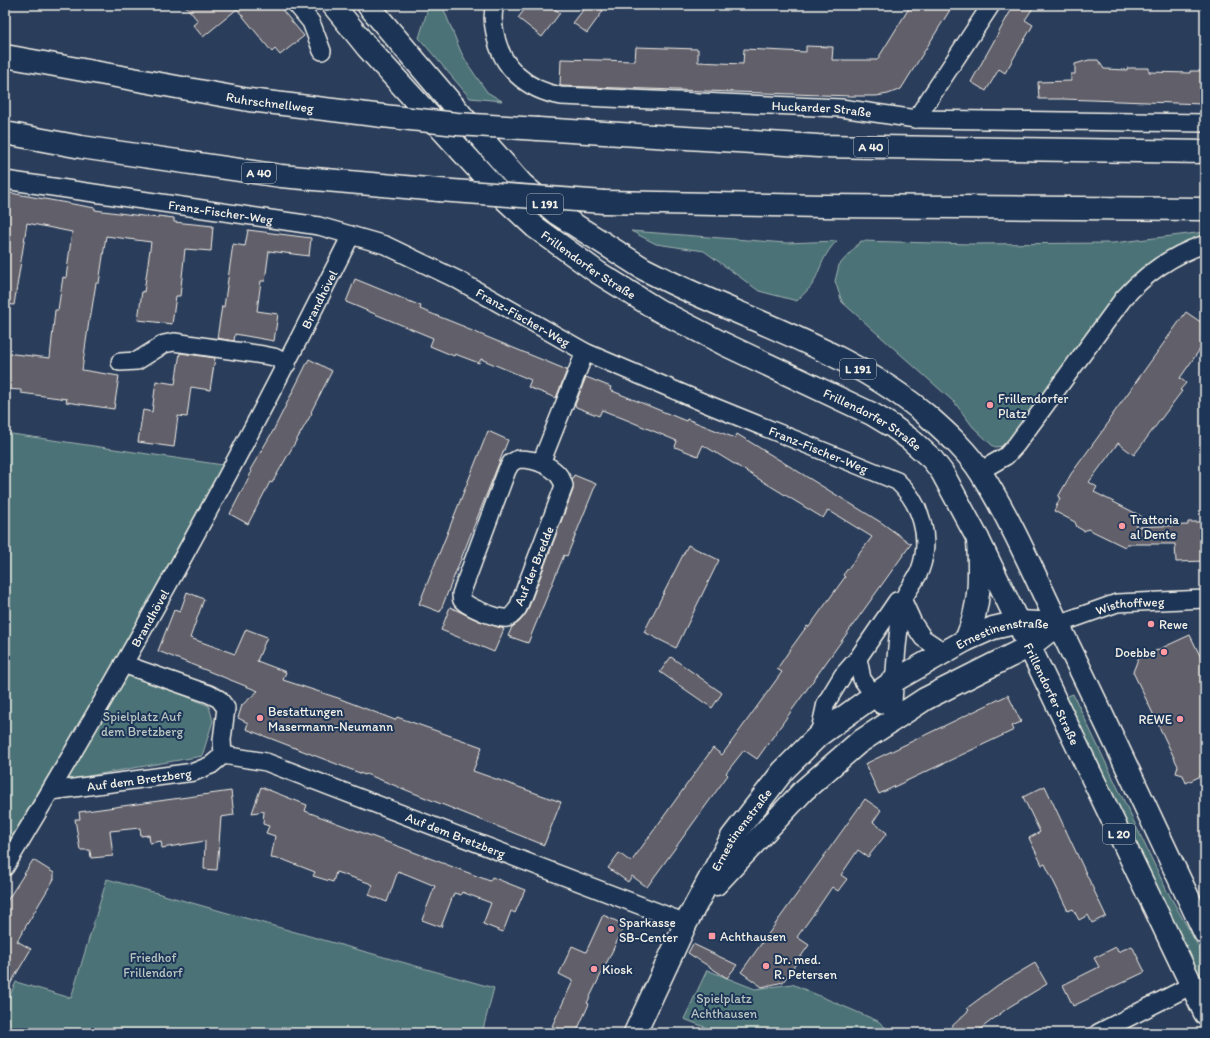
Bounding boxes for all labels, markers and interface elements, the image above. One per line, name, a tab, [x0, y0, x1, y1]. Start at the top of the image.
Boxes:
street label: Ruhrschnellweg	[225, 89, 315, 115]
street label: Huckarder Straße	[772, 98, 873, 120]
road number: A 40	[854, 137, 888, 157]
road number: A 40	[242, 163, 276, 183]
road number: L 191	[527, 194, 563, 214]
street label: Franz-Fischer-Weg	[167, 197, 274, 227]
street label: Frillendorfer Straße	[539, 227, 639, 302]
street label: Brandhövel	[298, 267, 340, 331]
street label: Franz-Fischer-Weg	[474, 284, 573, 350]
road number: L 191	[840, 359, 876, 379]
street label: Frillendorfer Straße	[821, 385, 925, 454]
place label: Frillendorfer Platz	[998, 391, 1068, 421]
marker: Frillendorfer Platz	[985, 400, 995, 410]
street label: Franz-Fischer-Weg	[767, 422, 871, 476]
place label: Trattoria al Dente	[1130, 512, 1179, 542]
marker: Trattoria al Dente	[1117, 521, 1127, 531]
street label: Auf der Bredde	[511, 524, 557, 608]
street label: Brandhövel	[127, 586, 172, 649]
street label: Wisthoffweg	[1093, 593, 1165, 618]
street label: Ernestinenstraße	[953, 614, 1049, 652]
place label: Rewe	[1159, 617, 1188, 632]
marker: Rewe	[1146, 619, 1156, 629]
street label: Frillendorfer Straße	[1021, 640, 1083, 747]
place label: Doebbe	[1115, 645, 1156, 660]
marker: Doebbe	[1159, 647, 1169, 657]
place label: Bestattungen Masermann-Neumann	[268, 704, 393, 734]
park label: Spielplatz Auf dem Bretzberg	[101, 709, 183, 739]
place label: REWE	[1139, 712, 1172, 727]
marker: Bestattungen Masermann-Neumann	[255, 713, 265, 723]
marker: REWE	[1175, 714, 1185, 724]
street label: Auf dem Bretzberg	[86, 765, 193, 794]
street label: Ernestinenstraße	[708, 785, 774, 873]
street label: Auf dem Bretzberg	[404, 809, 508, 861]
road number: L 20	[1103, 824, 1135, 844]
place label: Sparkasse SB-Center	[619, 915, 679, 945]
marker: Sparkasse SB-Center	[606, 924, 616, 934]
place label: Achthausen	[720, 929, 787, 944]
marker: Achthausen	[707, 931, 717, 941]
park label: Friedhof Frillendorf	[123, 950, 183, 980]
place label: Dr. med. R. Petersen	[774, 952, 838, 982]
marker: Dr. med. R. Petersen	[761, 961, 771, 971]
place label: Kiosk	[602, 962, 633, 977]
marker: Kiosk	[589, 964, 599, 974]
park label: Spielplatz Achthausen	[691, 991, 758, 1021]

